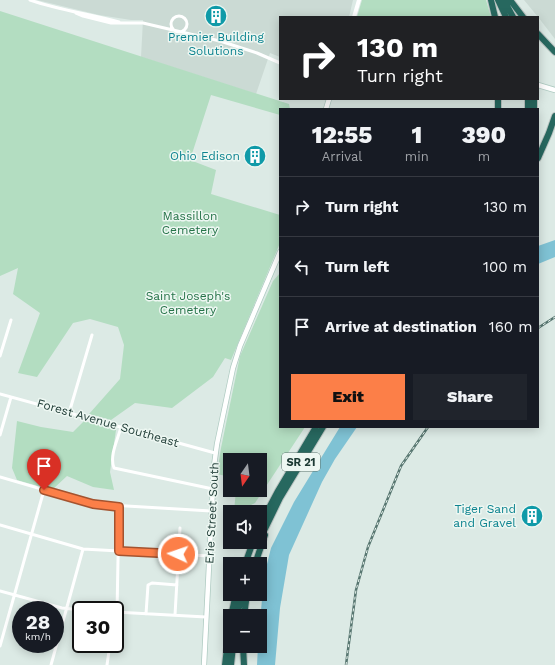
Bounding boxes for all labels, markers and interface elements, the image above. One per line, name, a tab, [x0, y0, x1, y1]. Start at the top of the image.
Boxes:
building icon: Premier Building Solutions	[203, 3, 229, 29]
place label: Premier Building Solutions	[168, 30, 265, 58]
text: 130 m	[357, 31, 438, 64]
icon: right	[291, 32, 343, 84]
text: Turn right	[357, 65, 443, 86]
text: 12:55	[312, 121, 372, 149]
text: 1	[411, 121, 422, 149]
text: 390	[461, 121, 506, 149]
building icon: Ohio Edison	[242, 143, 268, 169]
place label: Ohio Edison	[170, 149, 240, 163]
text: Arrival	[322, 149, 362, 164]
text: min	[405, 149, 429, 164]
text: m	[478, 149, 490, 164]
icon: right	[291, 196, 313, 218]
text: Turn right	[325, 198, 398, 216]
text: 130 m	[484, 198, 527, 216]
park label: Massillon Cemetery	[162, 209, 219, 237]
icon: left	[291, 256, 313, 278]
text: Turn left	[325, 258, 389, 276]
text: 100 m	[483, 258, 527, 276]
park label: Saint Joseph's Cemetery	[146, 289, 230, 317]
icon: arrive	[291, 316, 313, 338]
text: Arrive at destination	[325, 318, 477, 336]
text: 160 m	[489, 318, 533, 336]
button: Exit	[291, 374, 405, 420]
button: Share	[413, 374, 527, 420]
street label: Forest Avenue Southeast	[36, 396, 180, 450]
pin	[27, 449, 61, 490]
north arrow	[223, 453, 267, 497]
map controls	[223, 453, 267, 653]
road number: SR 21	[282, 453, 320, 471]
icon: arrive	[33, 455, 55, 477]
street label: Erie Street South	[202, 462, 222, 564]
place label: Tiger Sand and Gravel	[453, 502, 516, 530]
building icon: Tiger Sand and Gravel	[519, 503, 545, 529]
button: sound	[223, 505, 267, 549]
position arrow	[157, 533, 199, 575]
button: +	[223, 557, 267, 601]
speed limit sign: 30	[72, 601, 124, 653]
button: −	[223, 609, 267, 653]
text: 28	[26, 610, 50, 634]
text: km/h	[25, 631, 51, 642]

